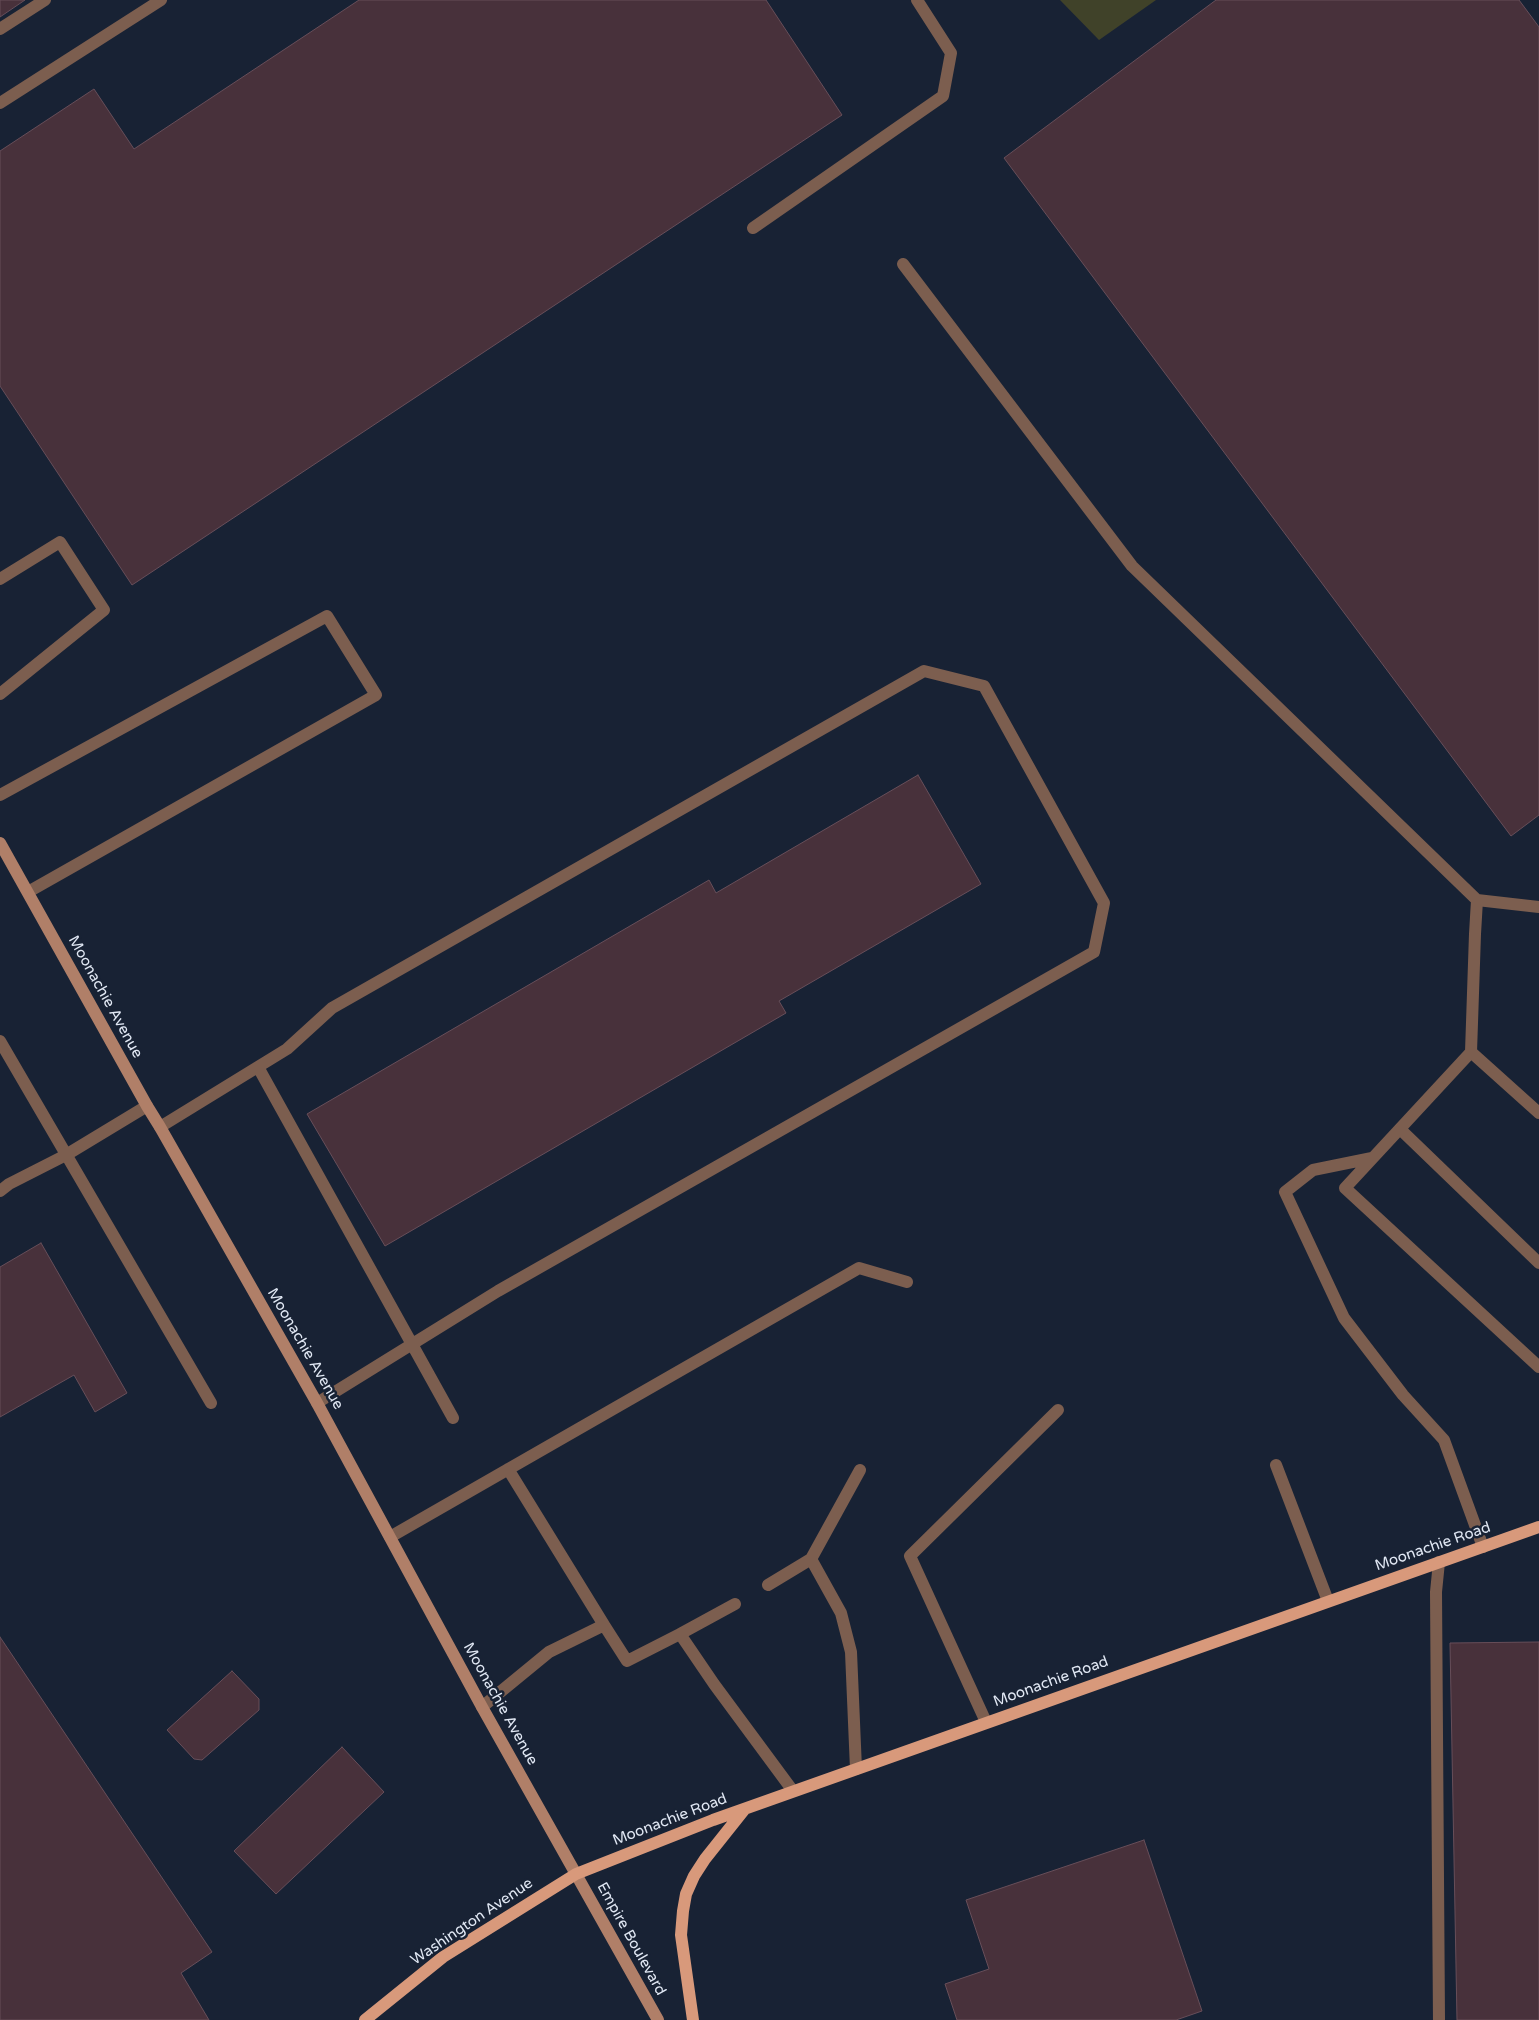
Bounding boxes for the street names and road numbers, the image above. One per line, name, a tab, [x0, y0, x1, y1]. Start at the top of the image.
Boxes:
street label: Moonachie Avenue	[64, 933, 146, 1061]
street label: Moonachie Avenue	[263, 1285, 347, 1413]
street label: Moonachie Road	[1373, 1519, 1493, 1575]
street label: Moonachie Avenue	[459, 1640, 541, 1768]
street label: Moonachie Road	[991, 1653, 1111, 1711]
street label: Moonachie Road	[610, 1790, 730, 1850]
street label: Washington Avenue	[408, 1875, 536, 1969]
street label: Empire Boulevard	[593, 1879, 669, 1999]

